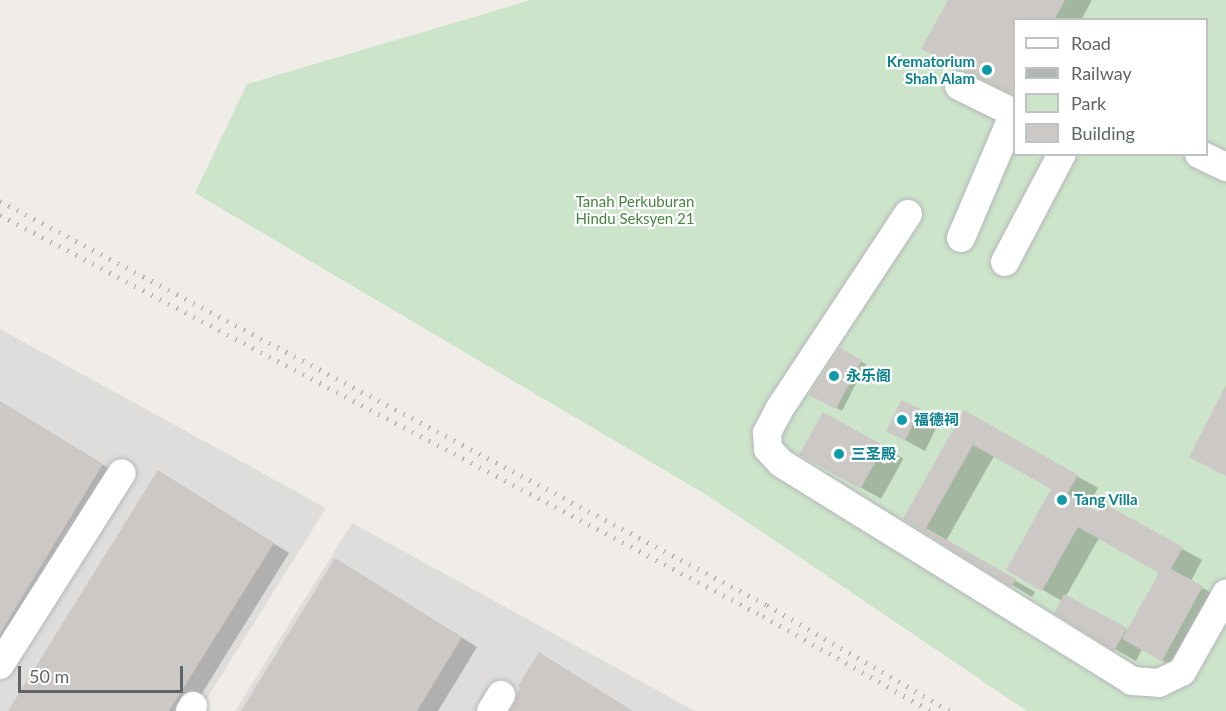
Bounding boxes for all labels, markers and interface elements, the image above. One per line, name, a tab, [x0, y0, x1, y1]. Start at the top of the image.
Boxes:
legend	[1013, 18, 1208, 156]
text: Road	[1071, 32, 1111, 54]
place label: Krematorium Shah Alam	[887, 52, 975, 87]
text: Railway	[1071, 62, 1132, 84]
marker: Krematorium Shah Alam	[980, 63, 994, 77]
text: Park	[1071, 92, 1106, 114]
text: Building	[1071, 122, 1135, 144]
park label: Tanah Perkuburan Hindu Seksyen 21	[576, 192, 694, 227]
place label: 永乐阁	[846, 367, 891, 385]
marker: 永乐阁	[827, 369, 841, 383]
place label: 福德祠	[914, 411, 959, 429]
marker: 福德祠	[895, 413, 909, 427]
place label: 三圣殿	[851, 445, 896, 463]
marker: 三圣殿	[832, 447, 846, 461]
place label: Tang Villa	[1074, 491, 1138, 509]
marker: Tang Villa	[1055, 493, 1069, 507]
scale bar	[21, 654, 186, 692]
text: 50 m	[29, 665, 69, 687]

